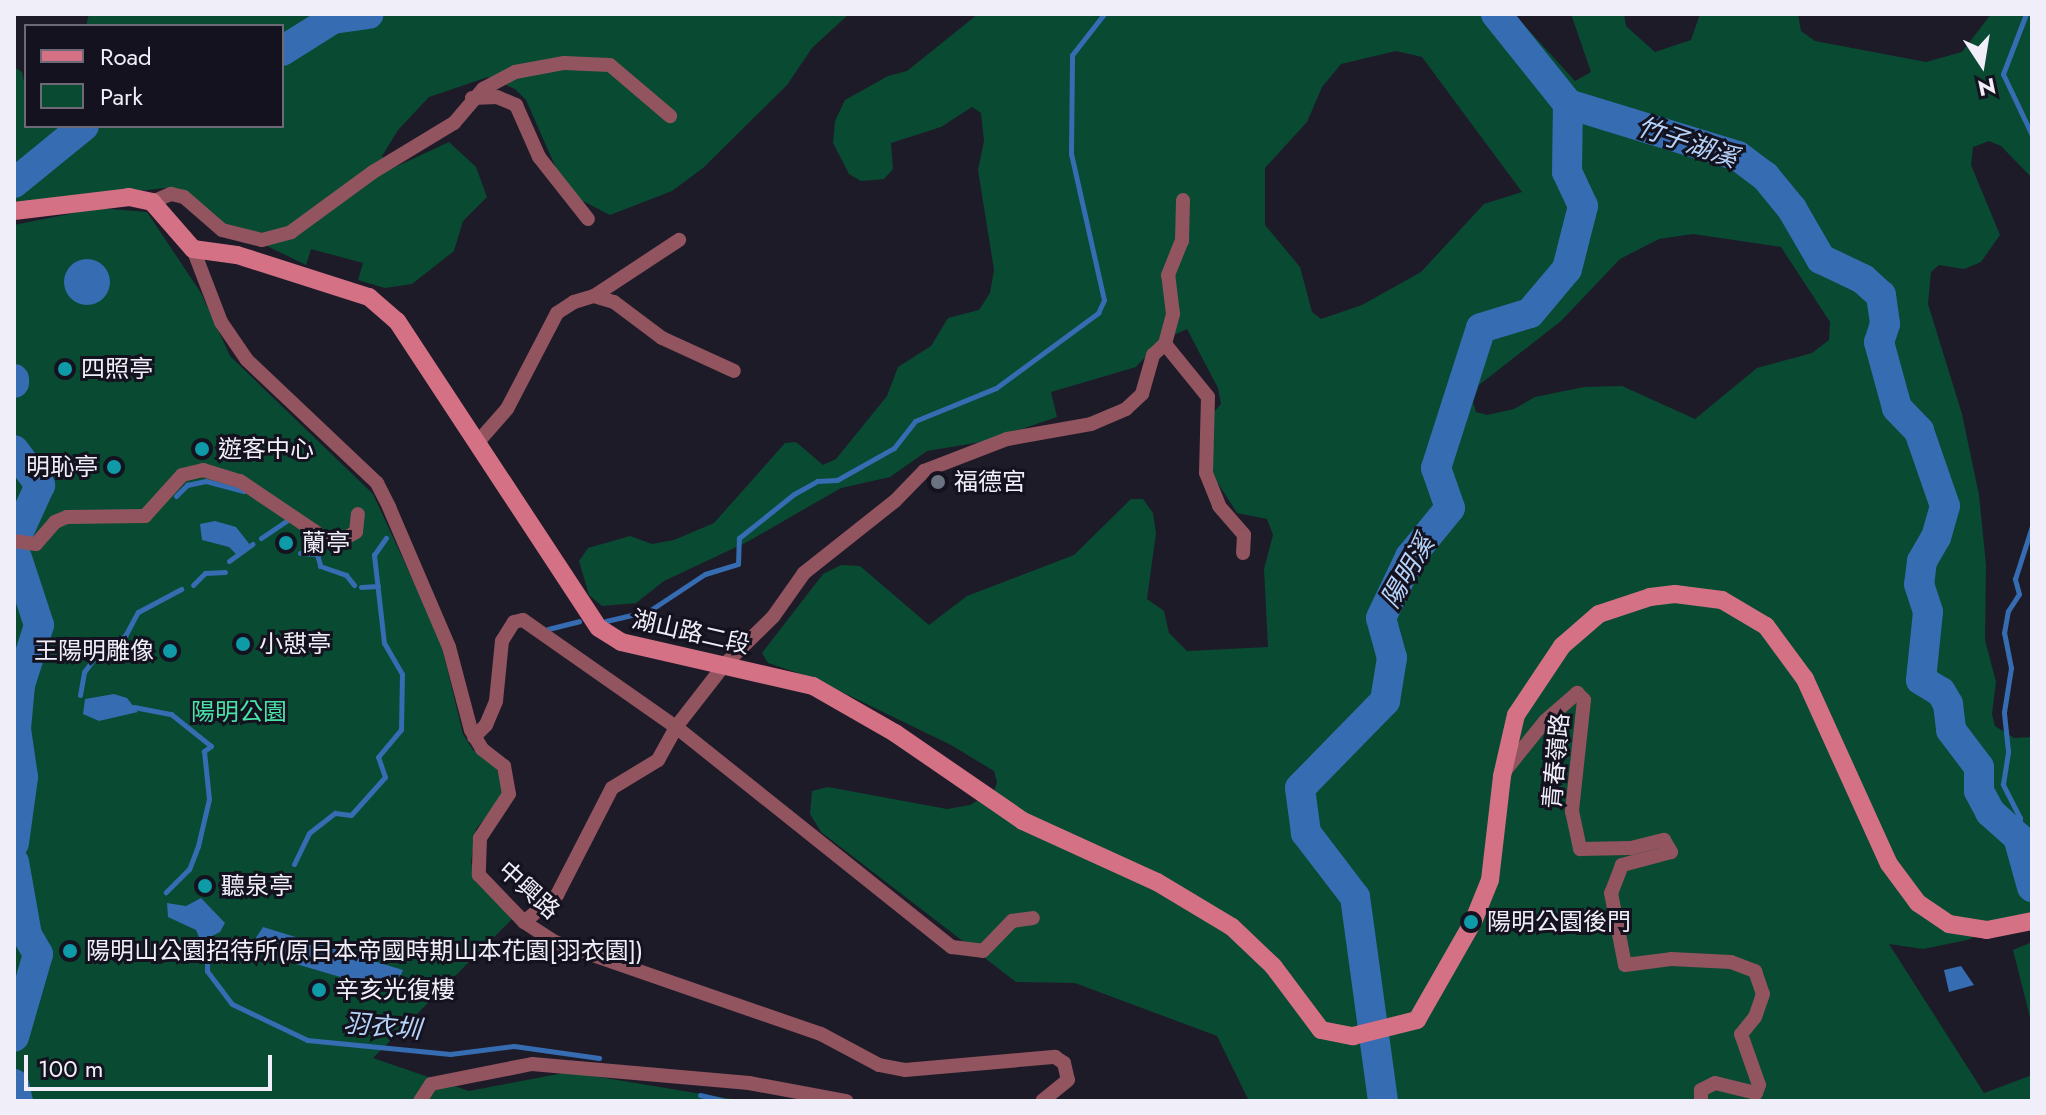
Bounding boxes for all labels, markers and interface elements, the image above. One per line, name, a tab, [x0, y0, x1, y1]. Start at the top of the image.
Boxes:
legend	[24, 24, 284, 128]
north arrow	[1942, 24, 2022, 104]
text: Road	[100, 39, 152, 74]
text: N	[1975, 70, 1999, 105]
text: Park	[100, 79, 143, 114]
water label: 竹子湖溪	[1633, 111, 1741, 175]
place label: 四照亭	[81, 355, 153, 383]
marker: 四照亭	[56, 360, 74, 378]
place label: 遊客中心	[218, 435, 314, 463]
marker: 遊客中心	[193, 440, 211, 458]
place label: 明恥亭	[26, 453, 98, 481]
marker: 明恥亭	[105, 458, 123, 476]
place label: 福德宮	[954, 468, 1026, 496]
marker: 福德宮	[929, 473, 947, 491]
place label: 蘭亭	[302, 529, 350, 557]
water label: 陽明溪	[1375, 530, 1441, 614]
marker: 蘭亭	[277, 534, 295, 552]
street label: 湖山路二段	[629, 604, 753, 660]
place label: 小憇亭	[259, 630, 331, 658]
marker: 小憇亭	[234, 635, 252, 653]
place label: 王陽明雕像	[34, 637, 154, 665]
marker: 王陽明雕像	[161, 642, 179, 660]
park label: 陽明公園	[191, 698, 287, 726]
street label: 青春嶺路	[1537, 712, 1575, 810]
street label: 中興路	[493, 855, 565, 925]
place label: 聽泉亭	[221, 872, 293, 900]
marker: 聽泉亭	[196, 877, 214, 895]
place label: 陽明公園後門	[1487, 908, 1631, 936]
marker: 陽明公園後門	[1462, 913, 1480, 931]
place label: 陽明山公園招待所(原日本帝國時期山本花園[羽衣園])	[86, 937, 643, 965]
marker: 陽明山公園招待所(原日本帝國時期山本花園[羽衣園])	[61, 942, 79, 960]
place label: 辛亥光復樓	[335, 976, 455, 1004]
marker: 辛亥光復樓	[310, 981, 328, 999]
water label: 羽衣圳	[342, 1008, 422, 1046]
scale bar	[28, 1039, 276, 1089]
text: 100 m	[38, 1051, 104, 1086]

